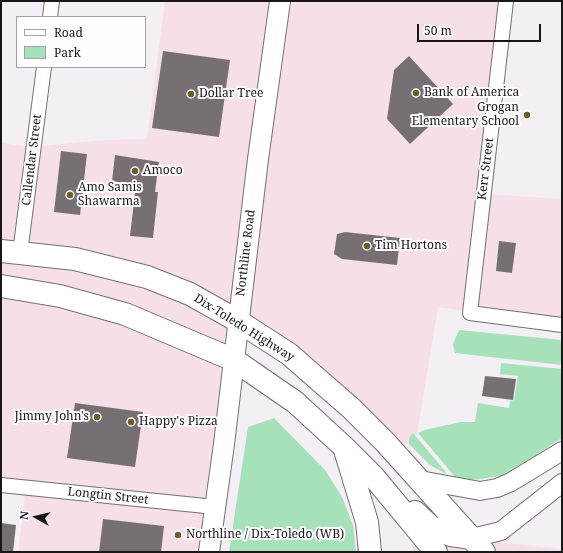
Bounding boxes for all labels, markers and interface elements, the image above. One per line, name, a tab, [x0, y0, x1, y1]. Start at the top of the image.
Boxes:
legend	[16, 16, 146, 68]
scale bar	[419, 16, 543, 42]
text: 50 m	[424, 22, 452, 39]
text: Road	[54, 24, 83, 41]
text: Park	[54, 44, 81, 61]
place label: Bank of America	[424, 86, 519, 100]
place label: Dollar Tree	[199, 87, 263, 101]
marker: Bank of America	[411, 88, 421, 98]
marker: Dollar Tree	[186, 89, 196, 99]
place label: Grogan Elementary School	[412, 101, 519, 129]
marker: Grogan Elementary School	[522, 110, 532, 120]
street label: Callendar Street	[19, 113, 45, 207]
street label: Kerr Street	[475, 137, 497, 201]
place label: Amoco	[143, 164, 183, 178]
marker: Amoco	[130, 166, 140, 176]
place label: Amo Samis Shawarma	[78, 181, 142, 209]
marker: Amo Samis Shawarma	[65, 190, 75, 200]
street label: Northline Road	[234, 209, 258, 297]
place label: Tim Hortons	[375, 239, 447, 253]
marker: Tim Hortons	[362, 241, 372, 251]
street label: Dix-Toledo Highway	[191, 291, 297, 365]
place label: Jimmy John's	[14, 410, 89, 424]
marker: Jimmy John's	[92, 412, 102, 422]
place label: Happy's Pizza	[139, 415, 218, 429]
marker: Happy's Pizza	[126, 417, 136, 427]
street label: Longtin Street	[67, 485, 149, 507]
north arrow	[16, 497, 56, 537]
text: N	[16, 510, 32, 521]
place label: Northline / Dix-Toledo (WB)	[186, 528, 344, 542]
marker: Northline / Dix-Toledo (WB)	[173, 530, 183, 540]

